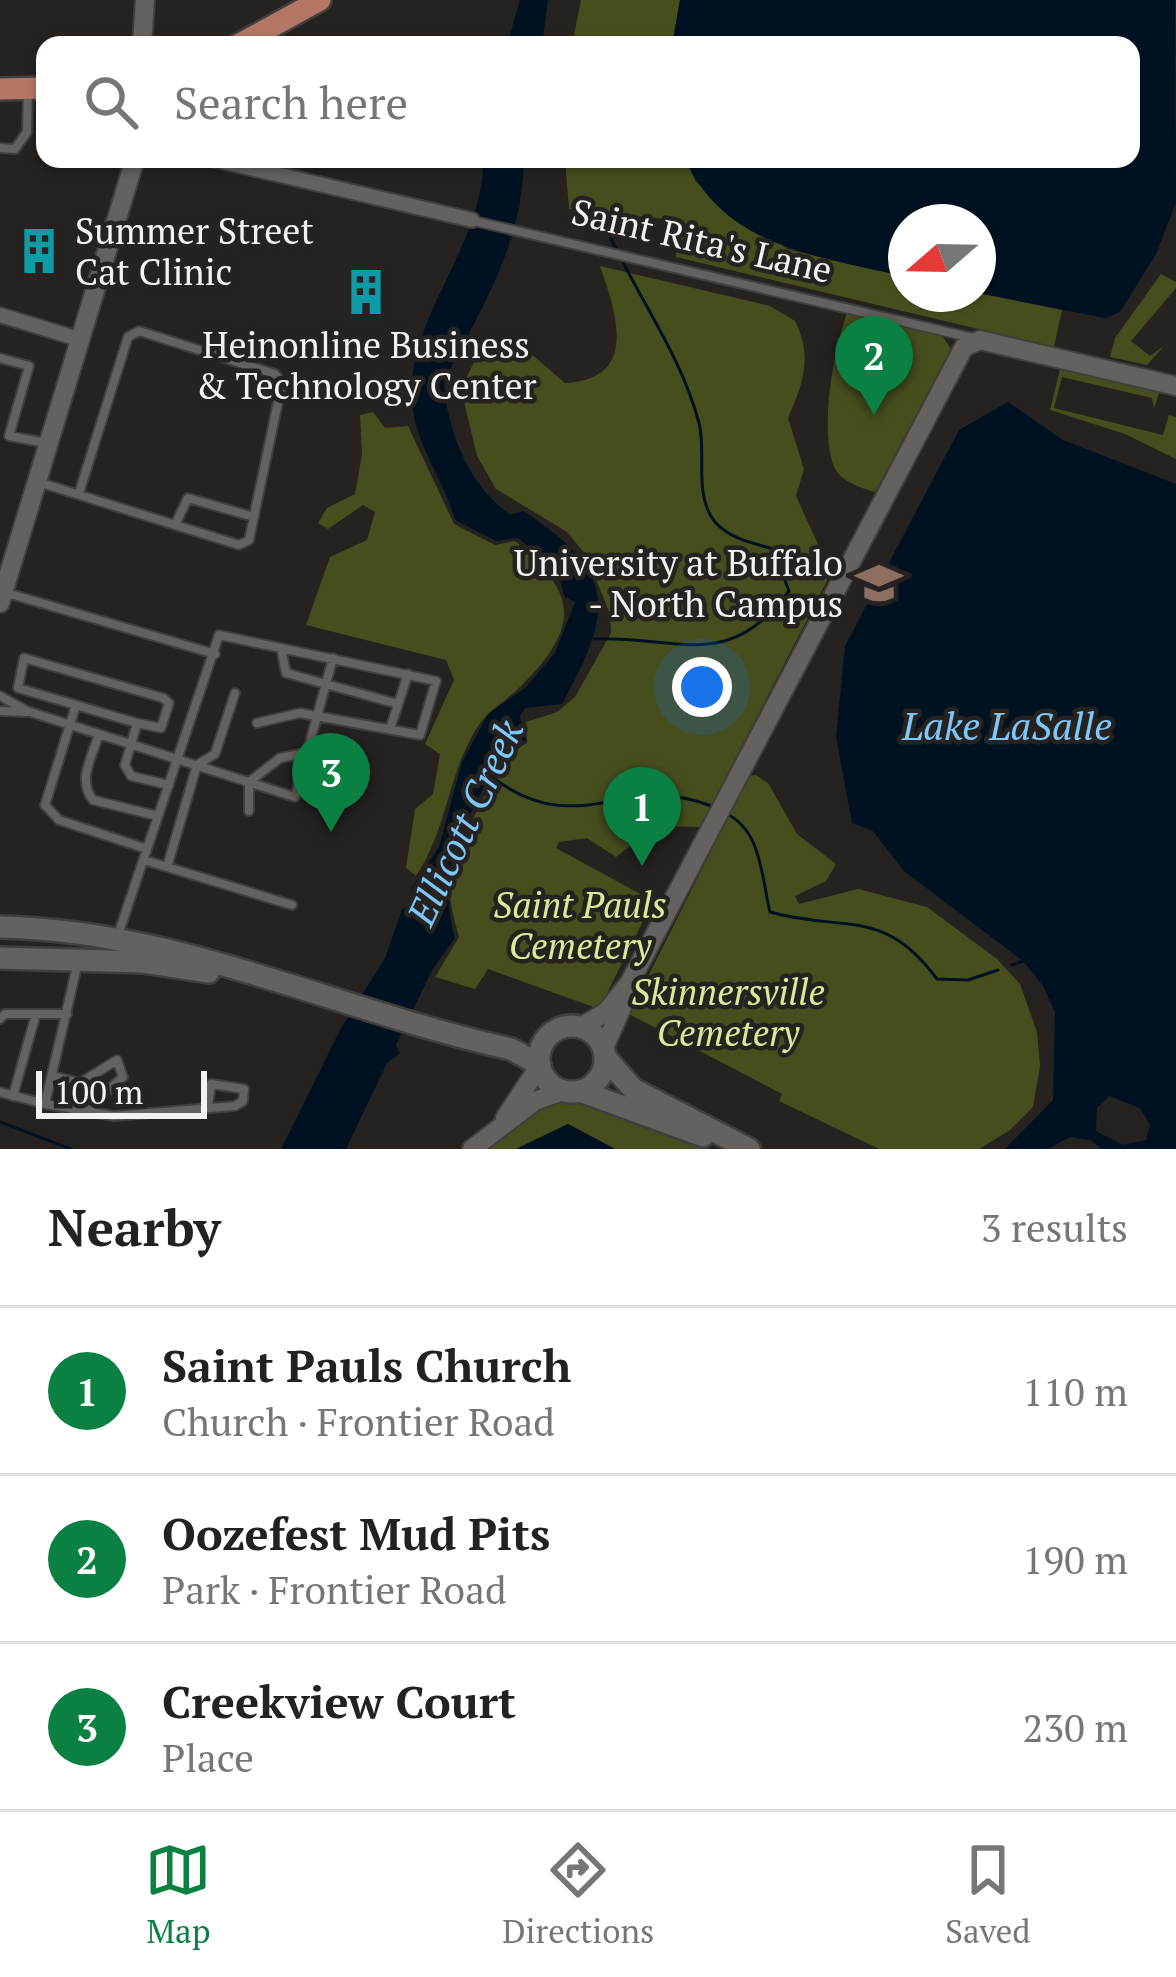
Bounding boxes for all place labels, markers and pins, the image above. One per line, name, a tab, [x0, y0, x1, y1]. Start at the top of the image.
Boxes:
place label: Summer Street Cat Clinic	[75, 207, 314, 295]
building icon: Summer Street Cat Clinic	[14, 226, 64, 276]
building icon: Heinonline Business & Technology Center	[341, 267, 391, 317]
pin: 2	[835, 316, 913, 415]
place label: Heinonline Business & Technology Center	[195, 321, 537, 409]
place label: University at Buffalo - North Campus	[514, 539, 843, 627]
school or university icon: University at Buffalo - North Campus	[854, 558, 904, 608]
pin: 3	[292, 733, 370, 832]
pin: 1	[603, 767, 681, 866]

